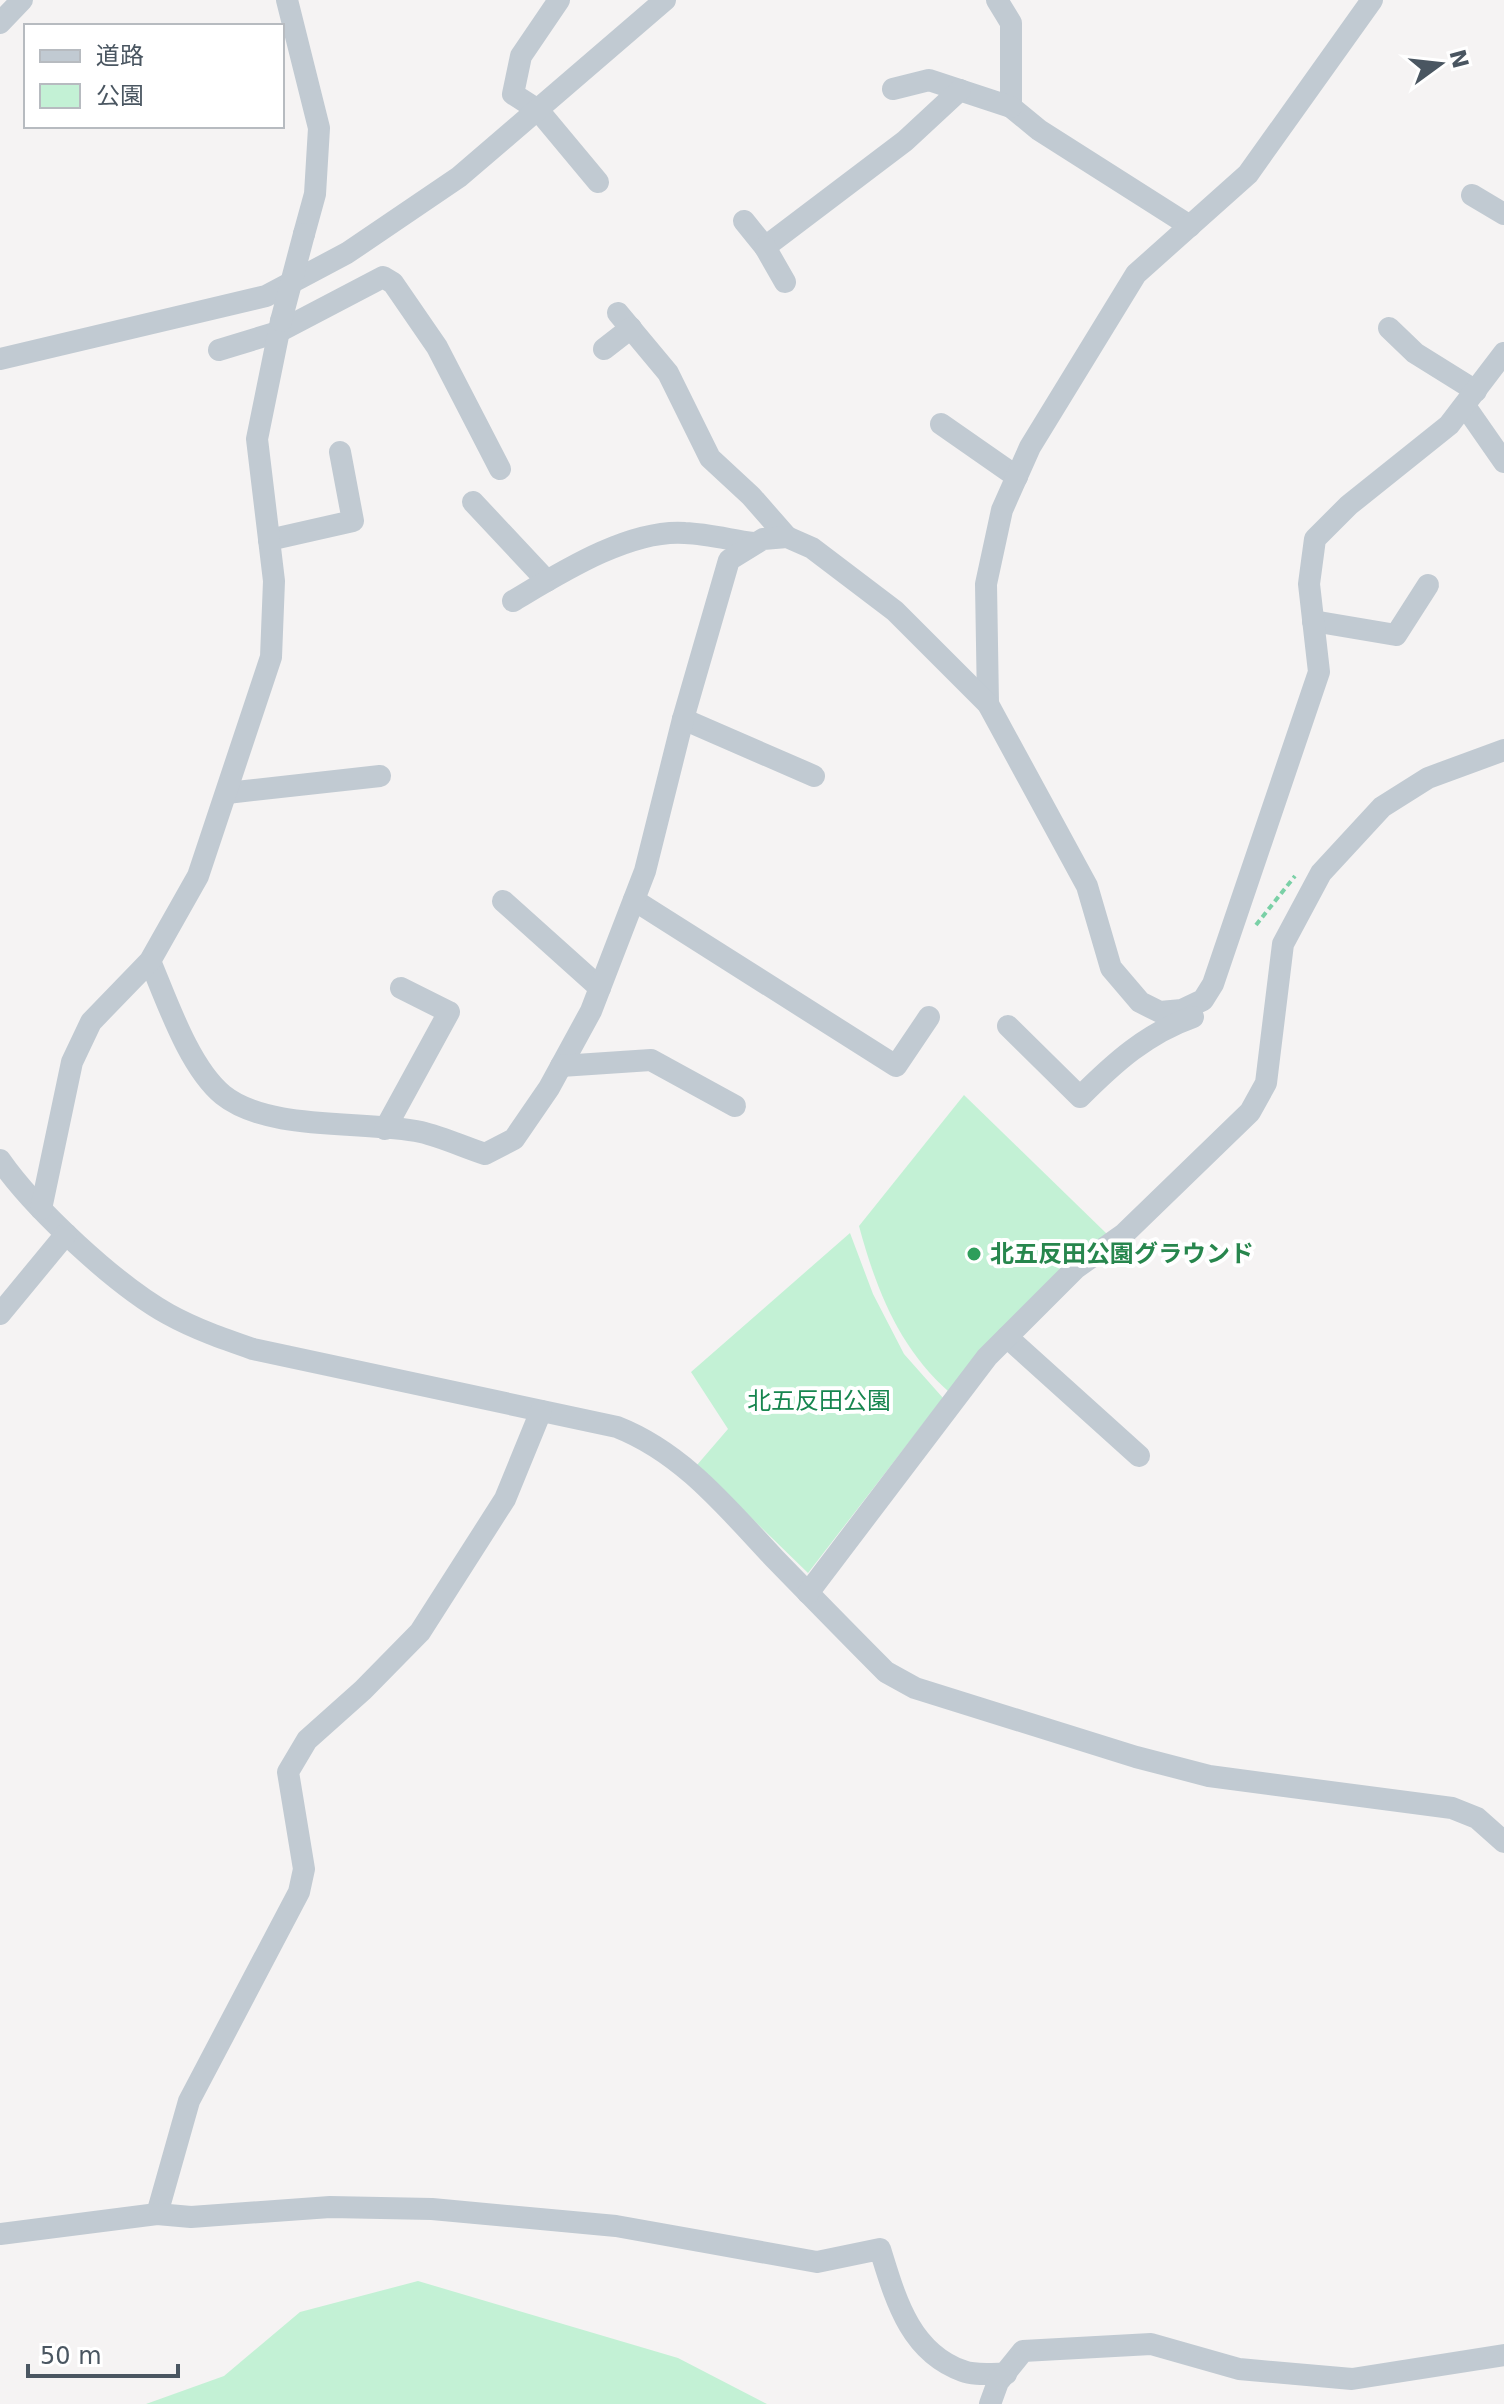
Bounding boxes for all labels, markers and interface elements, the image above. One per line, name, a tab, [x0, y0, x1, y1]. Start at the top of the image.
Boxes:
legend	[24, 24, 284, 128]
north arrow	[1400, 24, 1480, 104]
text: 道路	[96, 42, 144, 70]
text: N	[1444, 47, 1473, 71]
text: 公園	[96, 82, 144, 110]
place label: 北五反田公園グラウンド	[990, 1240, 1254, 1268]
marker: 北五反田公園グラウンド	[965, 1245, 983, 1263]
park label: 北五反田公園	[747, 1387, 891, 1415]
scale bar	[28, 2328, 178, 2378]
text: 50 m	[40, 2342, 102, 2370]

